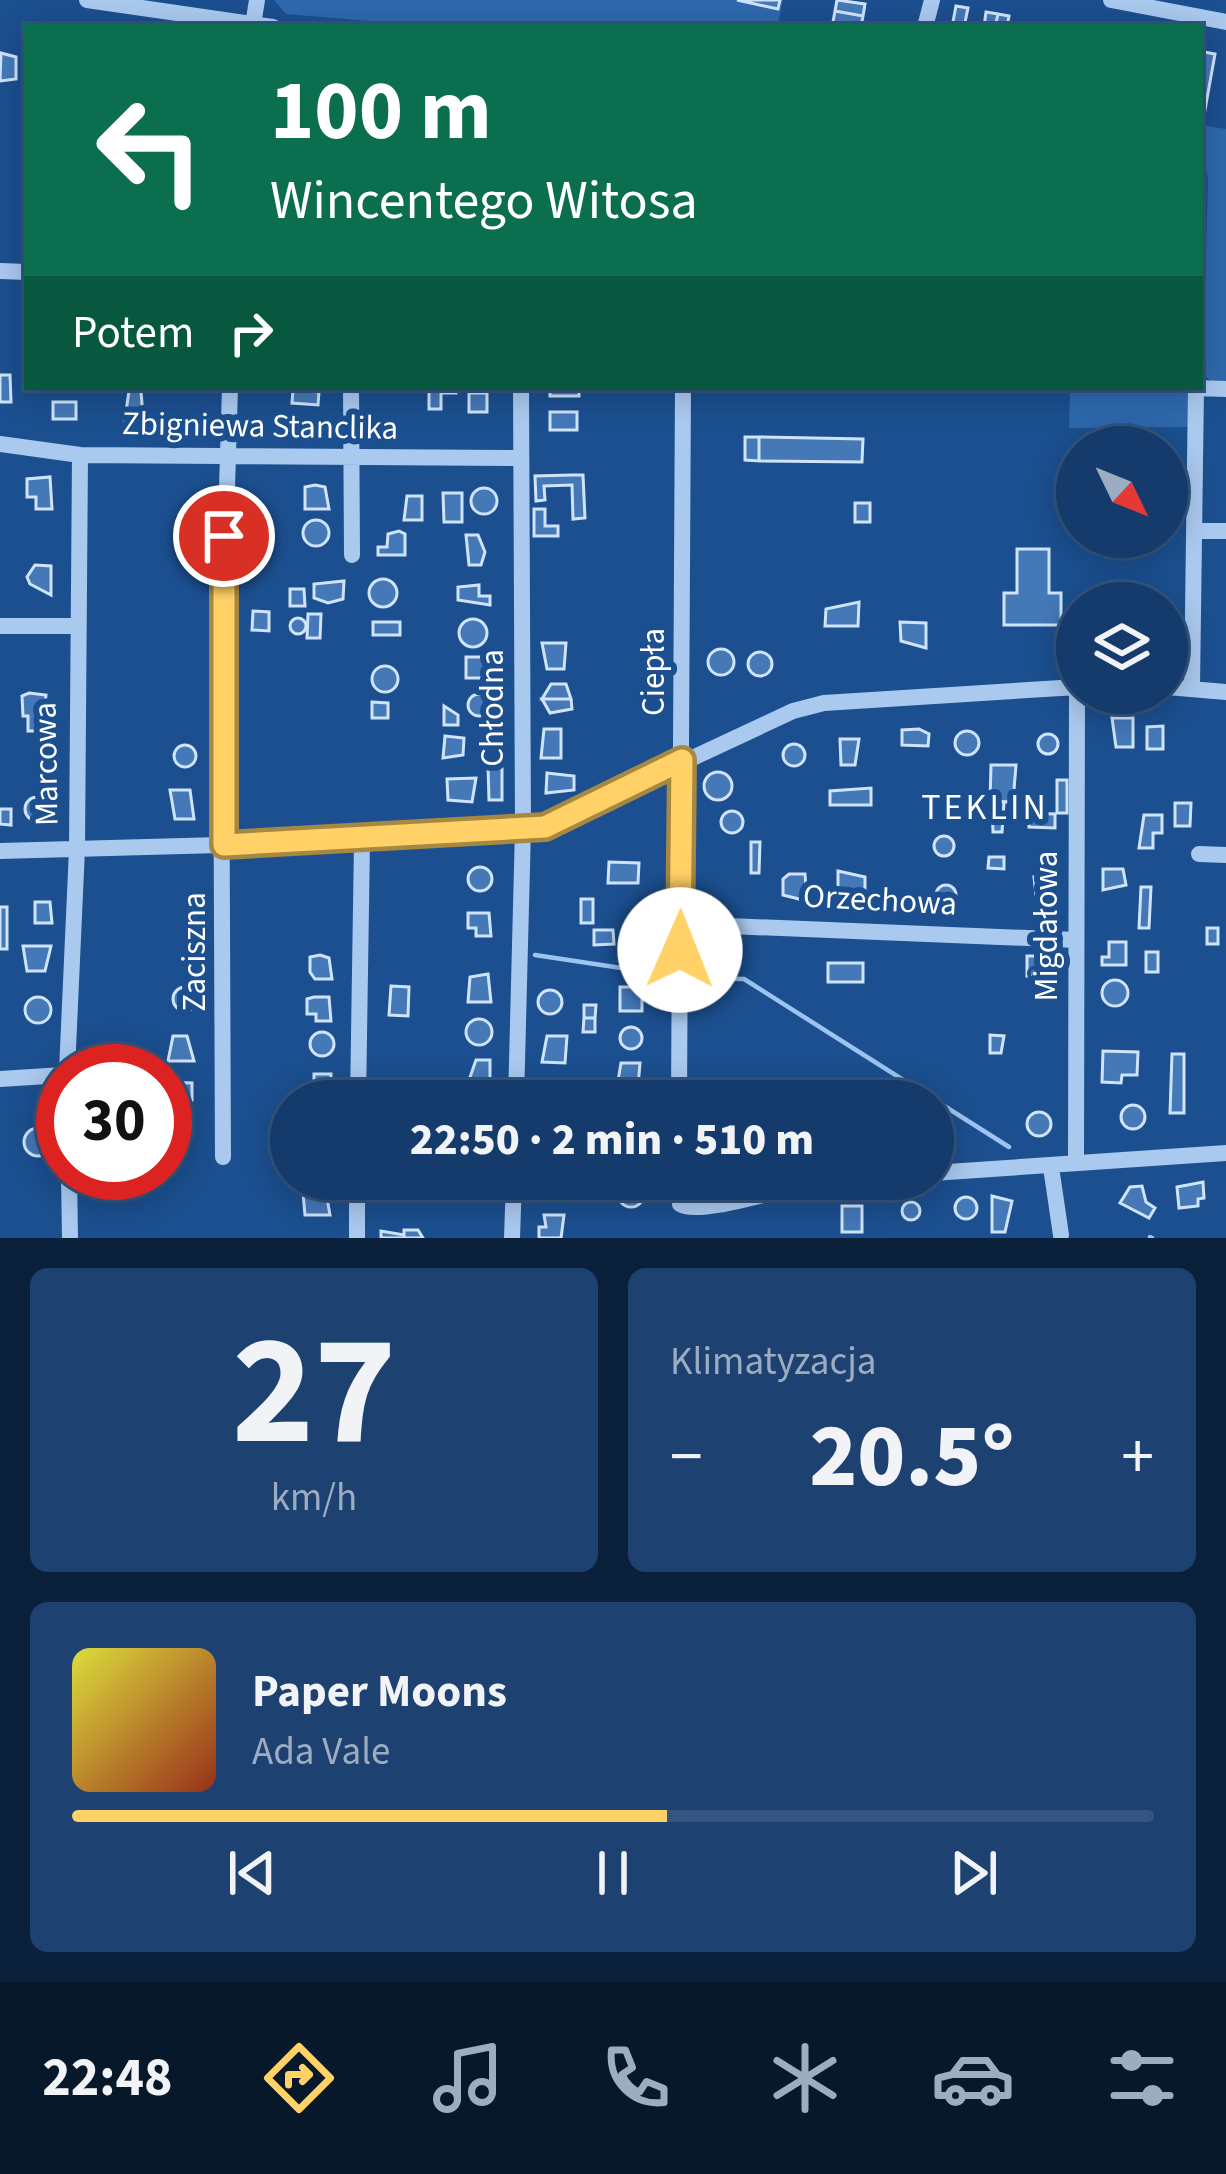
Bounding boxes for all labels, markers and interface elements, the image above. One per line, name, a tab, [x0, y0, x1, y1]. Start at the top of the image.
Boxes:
text: 100 m	[270, 52, 492, 172]
icon: left	[72, 72, 228, 228]
text: Wincentego Witosa	[270, 163, 698, 240]
icon: right	[218, 300, 284, 366]
text: Potem	[72, 301, 194, 365]
street label: Zbigniewa Stanclika	[121, 400, 399, 452]
north arrow	[1056, 426, 1188, 558]
map controls	[1056, 426, 1188, 714]
pin	[173, 485, 275, 587]
icon: arrive	[191, 503, 257, 569]
button: layers	[1056, 582, 1188, 714]
street label: Ciepła	[630, 628, 677, 716]
street label: Chłodna	[469, 649, 516, 767]
street label: Marcowa	[21, 702, 71, 826]
district label: TEKLIN	[921, 782, 1049, 833]
street label: Migdałowa	[1023, 851, 1070, 1001]
street label: Orzechowa	[802, 872, 958, 928]
position arrow	[617, 887, 743, 1013]
street label: Zaciszna	[171, 892, 218, 1012]
speed limit sign: 30	[36, 1044, 192, 1200]
text: 22:50 · 2 min · 510 m	[410, 1108, 814, 1172]
text: 27	[232, 1281, 396, 1503]
text: Klimatyzacja	[670, 1334, 876, 1390]
text: 20.5°	[809, 1393, 1015, 1521]
text: −	[670, 1410, 703, 1504]
text: +	[1121, 1410, 1154, 1504]
text: km/h	[271, 1470, 357, 1526]
text: Paper Moons	[252, 1660, 507, 1724]
text: Ada Vale	[252, 1724, 390, 1780]
icon: previous	[219, 1840, 285, 1906]
icon: pause	[580, 1840, 646, 1906]
icon: next	[941, 1840, 1007, 1906]
icon: directions	[257, 2036, 341, 2120]
icon: music	[426, 2036, 510, 2120]
icon: phone	[594, 2036, 678, 2120]
icon: climate	[763, 2036, 847, 2120]
icon: car	[931, 2036, 1015, 2120]
icon: filters	[1100, 2036, 1184, 2120]
text: 22:48	[42, 2040, 173, 2117]

